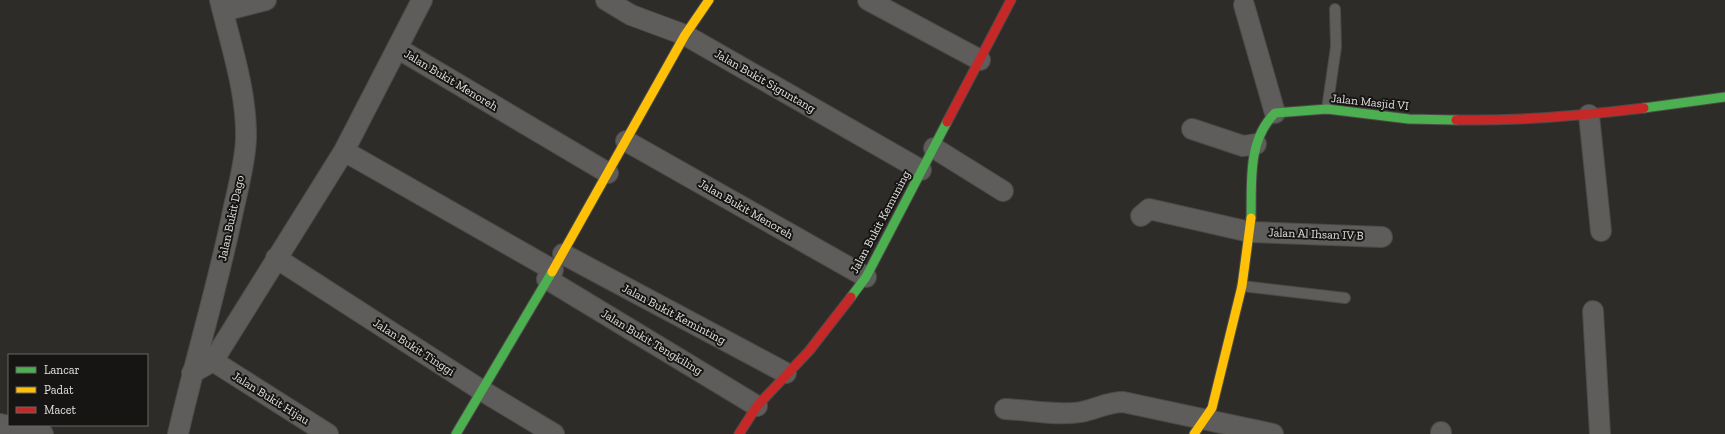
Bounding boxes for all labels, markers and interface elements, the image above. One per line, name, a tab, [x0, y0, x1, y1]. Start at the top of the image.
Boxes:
street label: Jalan Bukit Siguntang	[712, 46, 818, 116]
street label: Jalan Bukit Menoreh	[402, 47, 501, 114]
street label: Jalan Masjid VI	[1330, 91, 1410, 114]
street label: Jalan Bukit Kemuning	[847, 168, 913, 276]
street label: Jalan Bukit Dago	[215, 174, 247, 262]
street label: Jalan Bukit Menoreh	[696, 176, 796, 242]
street label: Jalan Al Ihsan IV B	[1268, 225, 1364, 243]
street label: Jalan Bukit Keminting	[620, 281, 729, 347]
street label: Jalan Bukit Tengkiling	[599, 306, 705, 378]
street label: Jalan Bukit Tinggi	[371, 315, 458, 379]
legend	[8, 354, 148, 426]
text: Lancar	[44, 363, 80, 377]
street label: Jalan Bukit Hijau	[229, 369, 312, 428]
text: Padat	[44, 383, 74, 397]
text: Macet	[44, 403, 76, 417]

